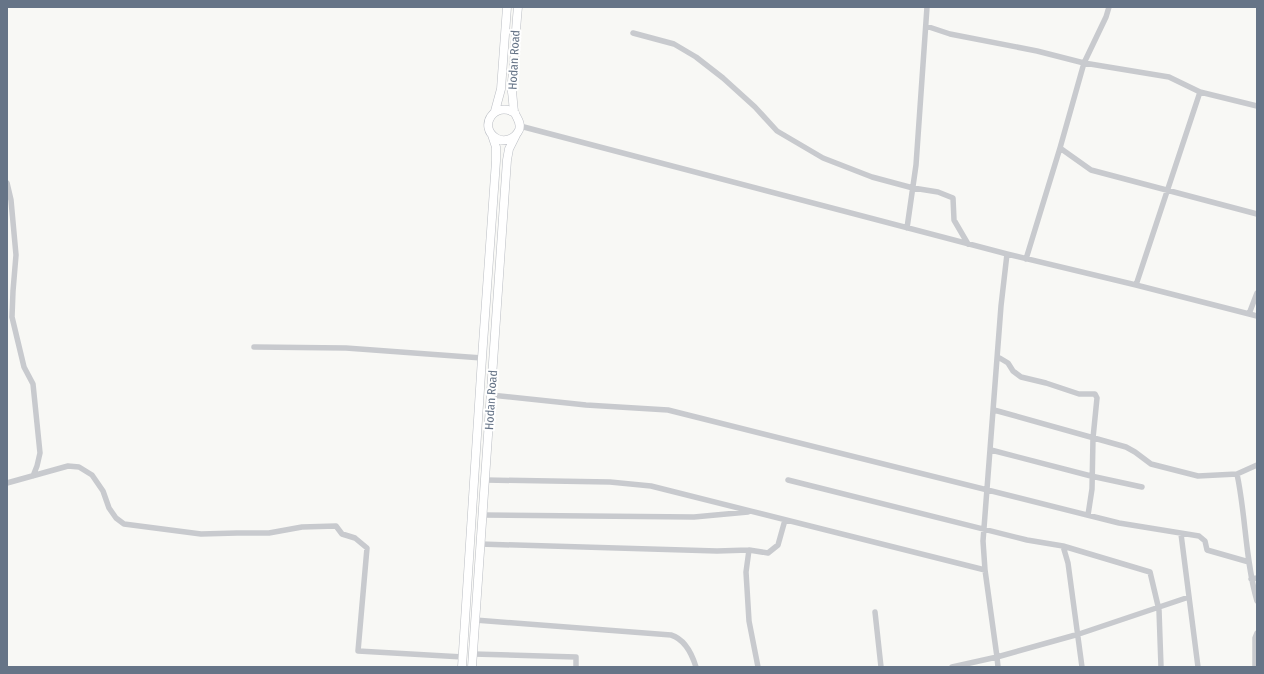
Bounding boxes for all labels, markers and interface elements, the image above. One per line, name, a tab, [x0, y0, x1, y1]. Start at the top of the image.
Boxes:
street label: Hodan Road	[505, 30, 523, 90]
street label: Hodan Road	[482, 370, 500, 430]

